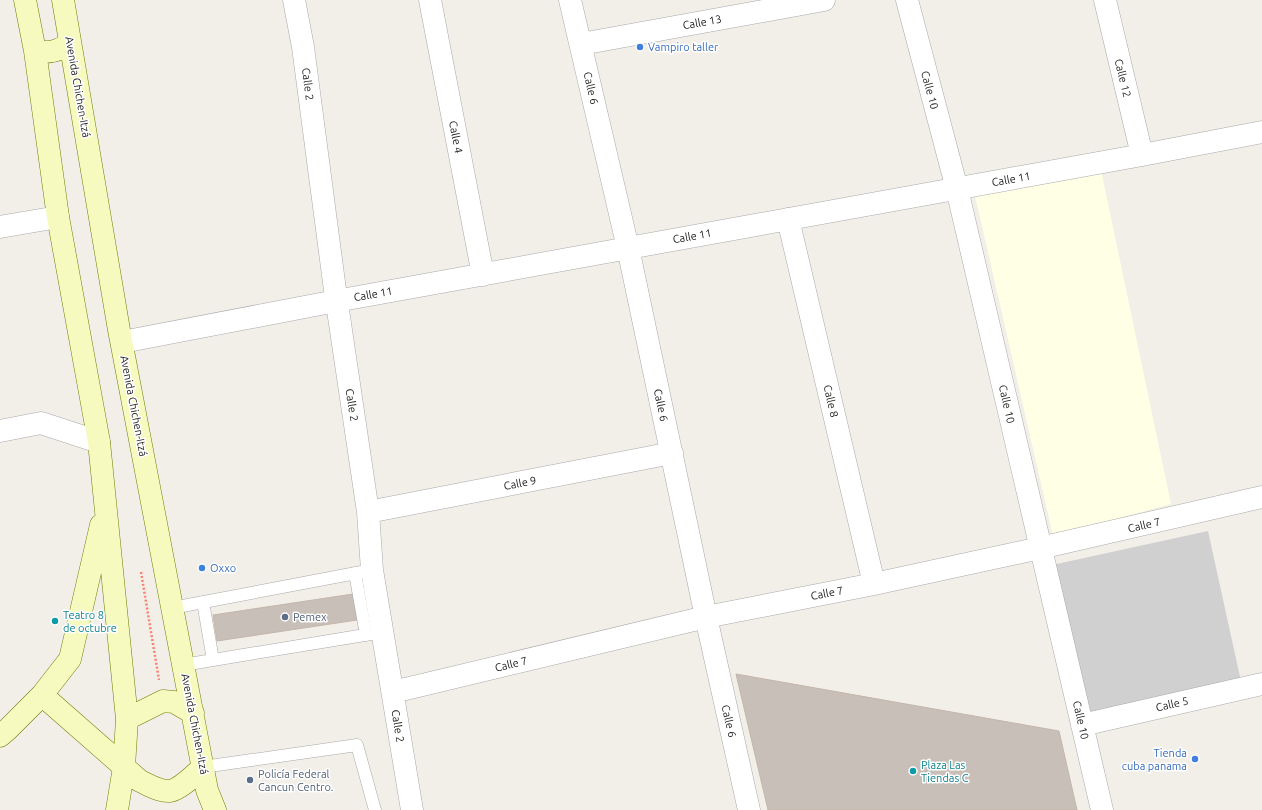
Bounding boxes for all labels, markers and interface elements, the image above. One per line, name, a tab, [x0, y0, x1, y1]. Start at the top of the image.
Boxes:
street label: Calle 13	[682, 13, 722, 31]
street label: Avenida Chichen-Itzá	[63, 36, 93, 138]
place label: Vampiro taller	[648, 41, 719, 53]
marker: Vampiro taller	[635, 42, 645, 52]
street label: Calle 12	[1112, 58, 1134, 98]
street label: Calle 2	[300, 67, 316, 101]
street label: Calle 10	[919, 70, 941, 110]
street label: Calle 6	[581, 71, 601, 105]
street label: Calle 4	[447, 120, 465, 154]
street label: Calle 11	[991, 170, 1031, 188]
street label: Calle 11	[672, 227, 712, 245]
street label: Calle 11	[353, 285, 393, 303]
street label: Avenida Chichen-Itzá	[118, 355, 150, 457]
street label: Calle 8	[821, 384, 841, 418]
street label: Calle 10	[997, 384, 1017, 424]
street label: Calle 2	[343, 388, 361, 422]
street label: Calle 6	[652, 388, 670, 422]
street label: Calle 9	[503, 474, 537, 492]
street label: Calle 7	[1127, 515, 1161, 535]
place label: Oxxo	[210, 562, 236, 574]
marker: Oxxo	[197, 563, 207, 573]
street label: Calle 7	[810, 584, 844, 602]
place label: Teatro 8 de octubre	[63, 609, 117, 634]
place label: Pemex	[293, 611, 327, 623]
marker: Pemex	[280, 612, 290, 622]
marker: Teatro 8 de octubre	[50, 616, 60, 626]
street label: Calle 7	[494, 654, 528, 674]
street label: Avenida Chichen-Itzá	[179, 673, 211, 775]
street label: Calle 5	[1155, 694, 1189, 714]
street label: Calle 10	[1071, 700, 1091, 740]
street label: Calle 6	[719, 704, 739, 738]
street label: Calle 2	[389, 709, 407, 743]
place label: Tienda cuba panama	[1122, 747, 1187, 772]
marker: Tienda cuba panama	[1190, 754, 1200, 764]
place label: Plaza Las Tiendas C	[921, 759, 969, 784]
marker: Plaza Las Tiendas C	[908, 766, 918, 776]
place label: Policía Federal Cancun Centro.	[258, 768, 334, 793]
marker: Policía Federal Cancun Centro.	[245, 775, 255, 785]

